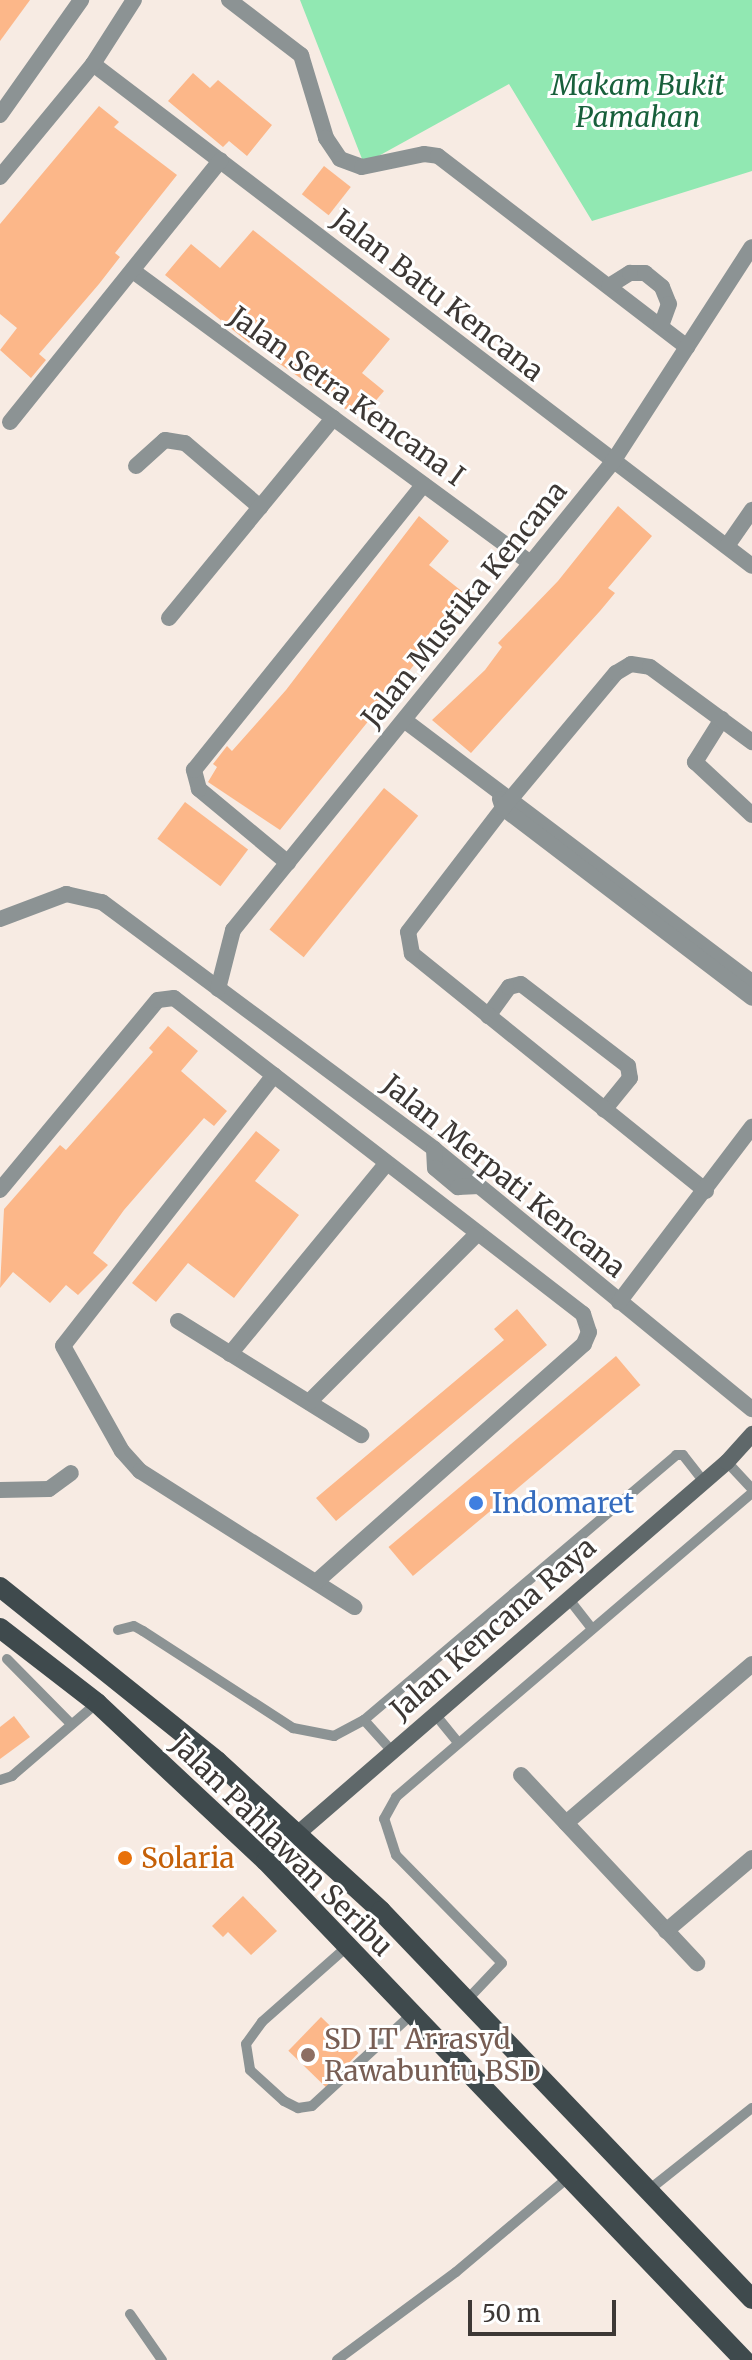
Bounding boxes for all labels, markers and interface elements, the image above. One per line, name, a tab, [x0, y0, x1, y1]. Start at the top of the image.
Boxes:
park label: Makam Bukit Pamahan	[552, 68, 724, 134]
street label: Jalan Batu Kencana	[326, 202, 550, 388]
street label: Jalan Setra Kencana I	[223, 299, 471, 493]
street label: Jalan Mustika Kencana	[354, 474, 574, 734]
street label: Jalan Merpati Kencana	[376, 1068, 632, 1284]
place label: Indomaret	[492, 1486, 634, 1520]
marker: Indomaret	[467, 1494, 485, 1512]
street label: Jalan Kencana Raya	[384, 1530, 602, 1726]
street label: Jalan Pahlawan Seribu	[164, 1727, 400, 1963]
place label: Solaria	[141, 1841, 235, 1875]
marker: Solaria	[116, 1849, 134, 1867]
place label: SD IT Arrasyd Rawabuntu BSD	[324, 2022, 540, 2088]
marker: SD IT Arrasyd Rawabuntu BSD	[299, 2046, 317, 2064]
scale bar	[472, 2284, 620, 2334]
text: 50 m	[482, 2298, 541, 2329]

